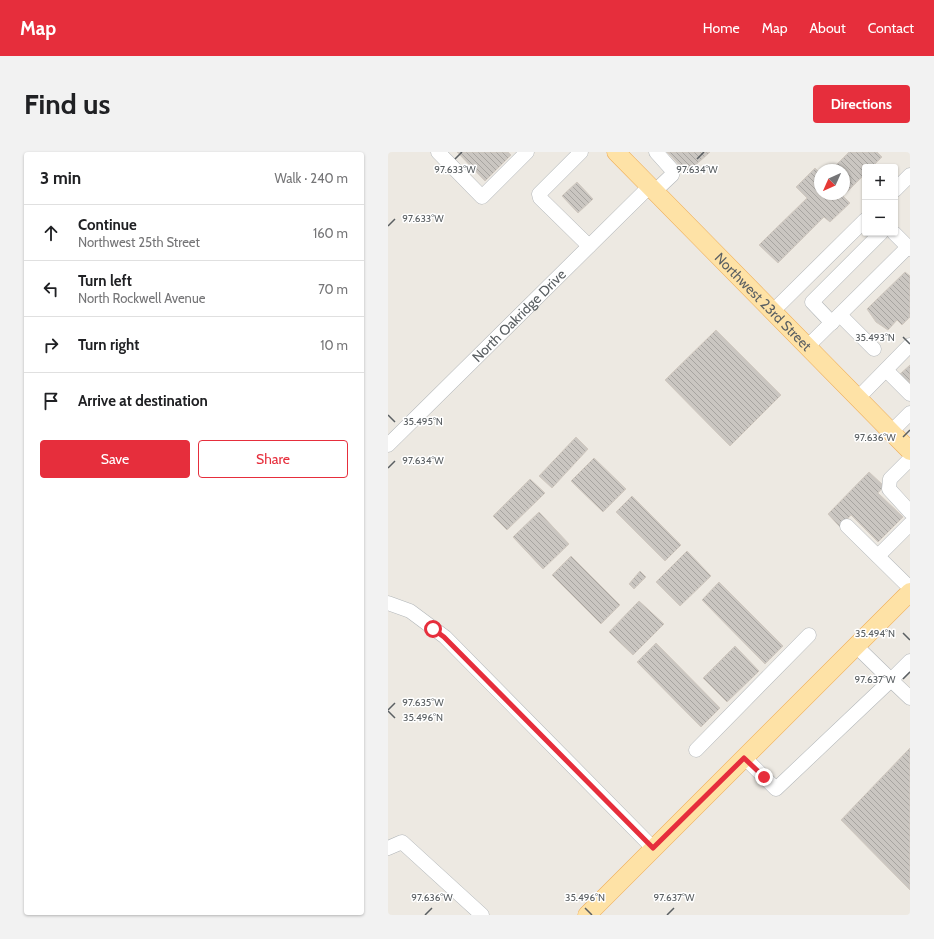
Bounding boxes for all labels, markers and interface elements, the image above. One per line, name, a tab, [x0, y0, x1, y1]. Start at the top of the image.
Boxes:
text: Map	[20, 17, 56, 40]
text: Home	[703, 19, 740, 37]
text: Map	[762, 19, 787, 37]
text: About	[809, 19, 846, 37]
text: Contact	[868, 19, 914, 37]
button: Directions	[813, 85, 910, 123]
text: Find us	[24, 87, 110, 121]
text: 97.633°W	[434, 163, 476, 176]
text: 97.634°W	[676, 163, 718, 176]
north arrow	[814, 164, 850, 200]
map controls	[862, 164, 898, 236]
button: +	[862, 164, 898, 200]
text: 3 min	[40, 168, 81, 188]
text: Walk · 240 m	[274, 170, 348, 186]
button: −	[862, 200, 898, 236]
text: 97.633°W	[402, 212, 444, 225]
text: Continue	[78, 216, 137, 234]
icon: ahead	[40, 222, 62, 244]
text: 160 m	[313, 225, 348, 241]
text: Northwest 25th Street	[78, 234, 200, 250]
street label: Northwest 23rd Street	[711, 249, 816, 355]
street label: North Oakridge Drive	[468, 265, 570, 366]
text: Turn left	[78, 272, 132, 290]
icon: left	[40, 278, 62, 300]
text: 70 m	[318, 281, 348, 297]
text: North Rockwell Avenue	[78, 290, 205, 306]
text: 35.493°N	[855, 331, 895, 344]
icon: right	[40, 334, 62, 356]
text: Turn right	[78, 336, 139, 354]
text: 10 m	[320, 337, 348, 353]
icon: arrive	[40, 390, 62, 412]
text: Arrive at destination	[78, 392, 208, 410]
text: 35.495°N	[403, 415, 443, 428]
text: 97.636°W	[854, 431, 896, 444]
button: Save	[40, 440, 190, 478]
button: Share	[198, 440, 348, 478]
text: 97.634°W	[402, 454, 444, 467]
route start	[424, 620, 442, 638]
text: 35.494°N	[855, 627, 895, 640]
text: 97.637°W	[855, 673, 896, 686]
text: 97.635°W	[402, 696, 444, 709]
text: 35.496°N	[403, 711, 443, 724]
route end	[755, 768, 773, 786]
text: 97.636°W	[411, 891, 453, 904]
text: 35.496°N	[565, 891, 605, 904]
text: 97.637°W	[654, 891, 695, 904]

